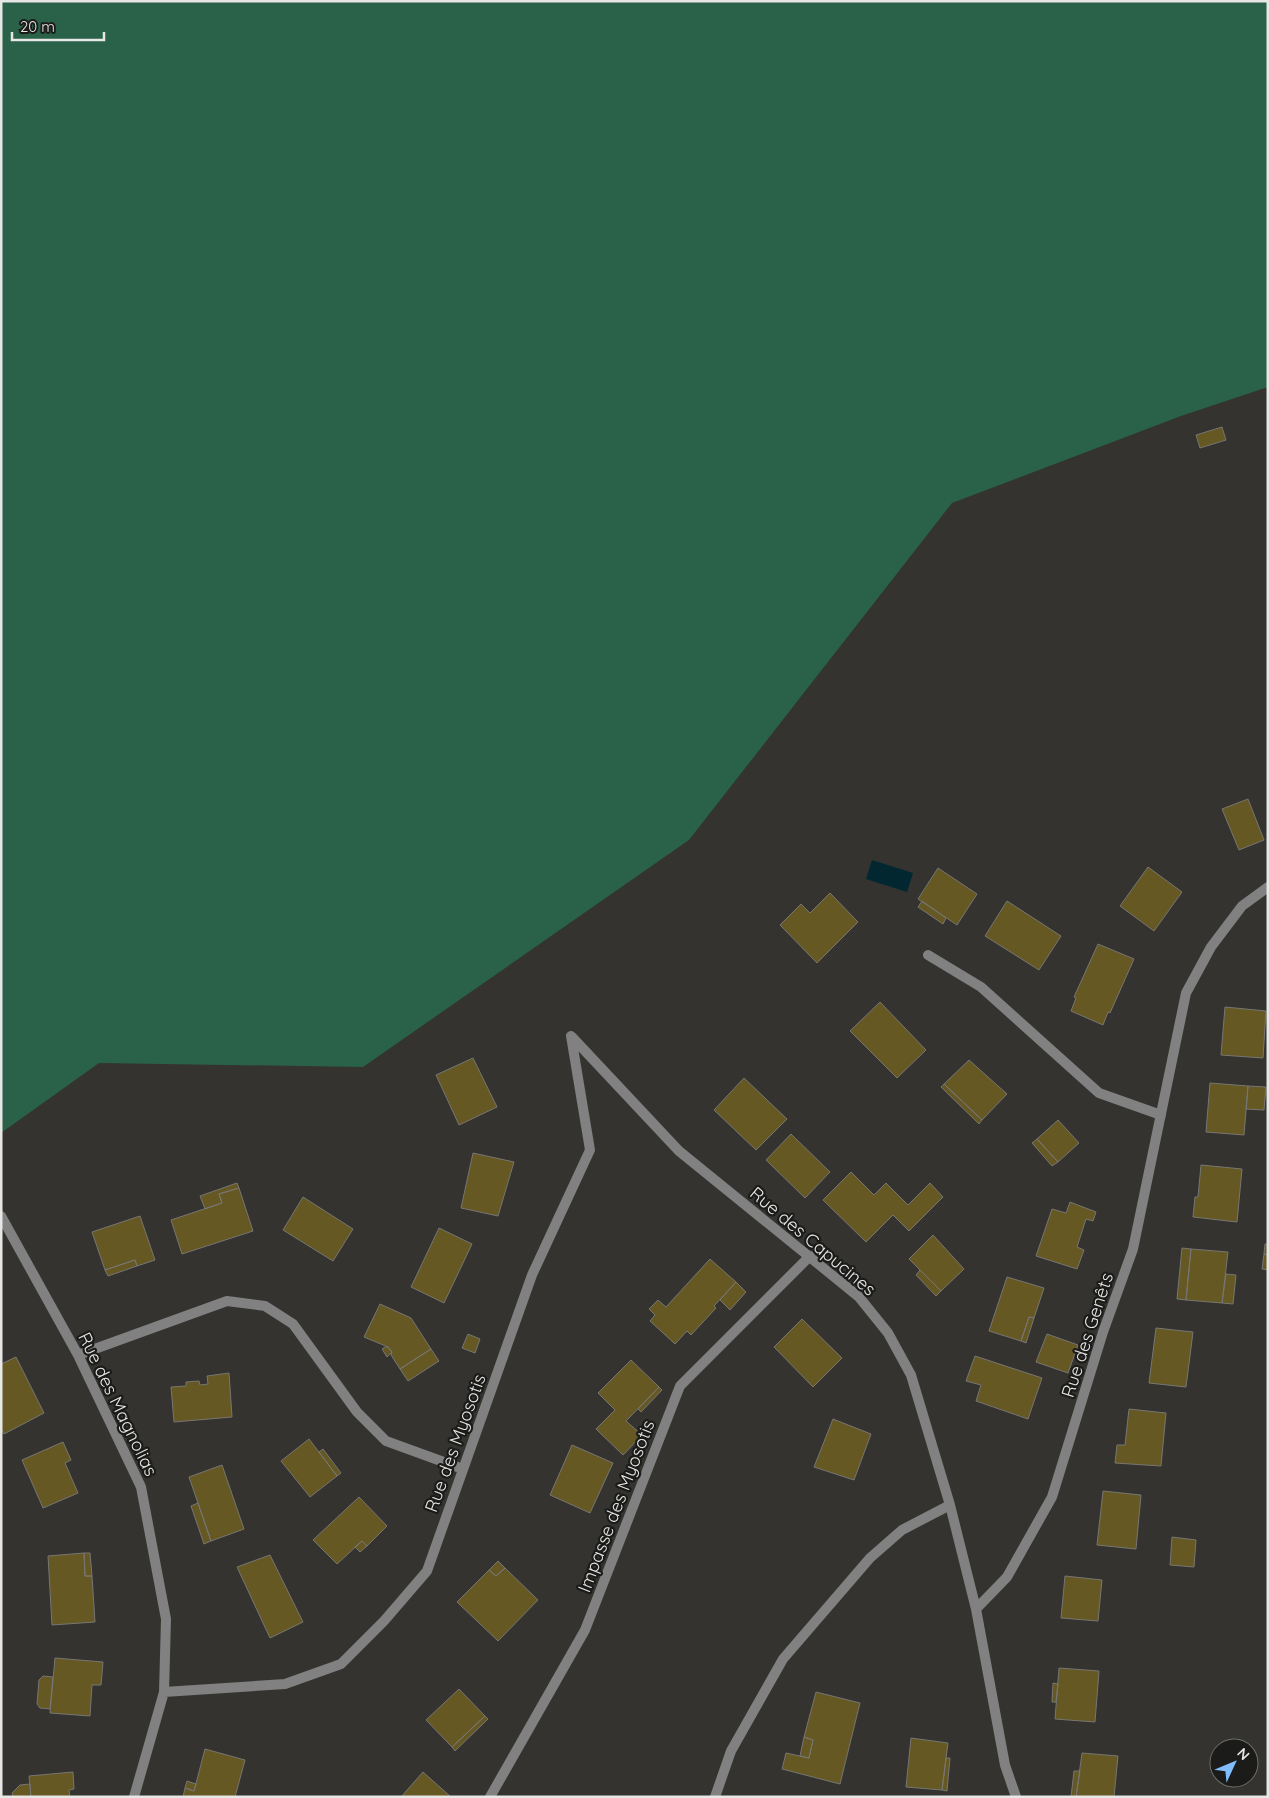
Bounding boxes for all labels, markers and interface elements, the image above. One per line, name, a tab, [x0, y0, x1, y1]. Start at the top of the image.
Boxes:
scale bar	[12, 10, 105, 42]
text: 20 m	[20, 17, 55, 36]
street label: Rue des Capucines	[745, 1182, 881, 1300]
street label: Rue des Genêts	[1056, 1270, 1118, 1400]
street label: Rue des Magnolias	[73, 1328, 163, 1480]
street label: Rue des Myosotis	[419, 1371, 491, 1515]
street label: Impasse des Myosotis	[573, 1417, 659, 1595]
north arrow	[1209, 1738, 1259, 1788]
text: N	[1233, 1744, 1253, 1764]

